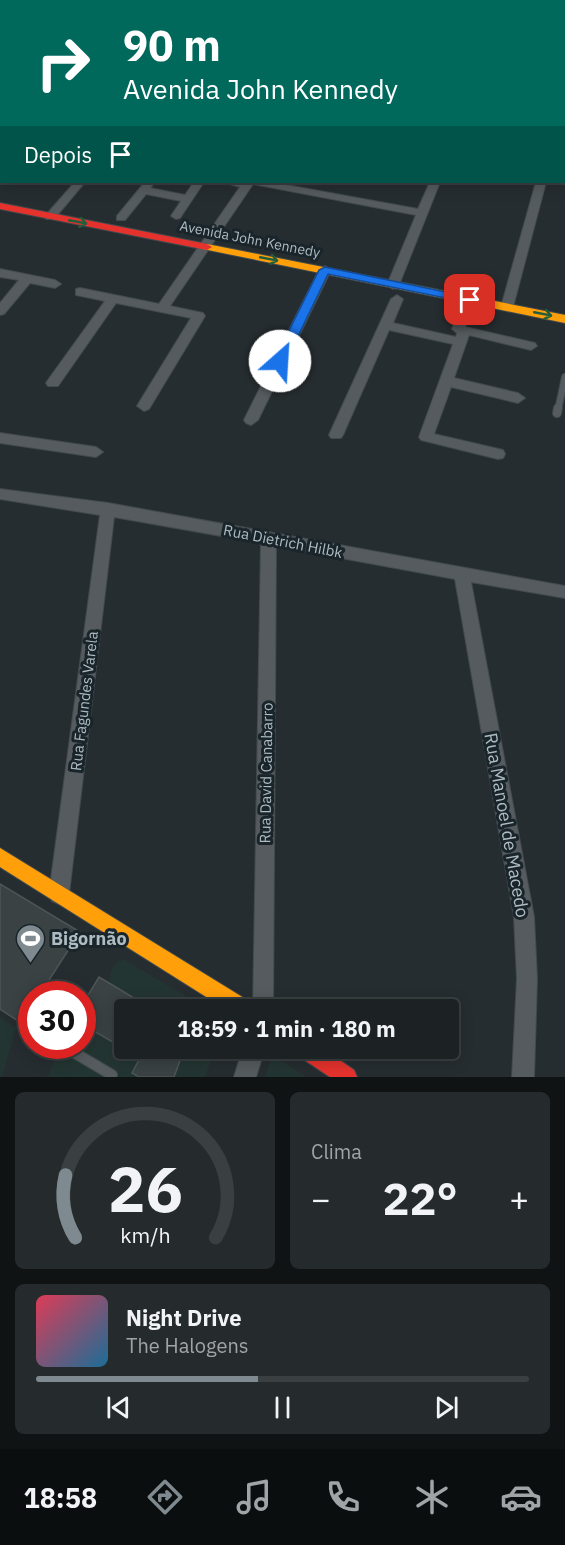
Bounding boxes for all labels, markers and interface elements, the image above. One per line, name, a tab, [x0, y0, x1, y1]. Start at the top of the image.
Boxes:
text: 90 m	[123, 18, 221, 73]
icon: right	[24, 24, 102, 102]
text: Avenida John Kennedy	[123, 71, 398, 106]
icon: arrive	[104, 138, 137, 171]
text: Depois	[24, 140, 92, 169]
one-way arrow	[68, 217, 87, 228]
street label: Avenida John Kennedy	[178, 217, 322, 261]
one-way arrow	[259, 254, 279, 265]
pin	[444, 274, 495, 325]
icon: arrive	[453, 283, 486, 316]
one-way arrow	[533, 309, 552, 321]
position arrow	[248, 329, 312, 393]
street label: Rua Dietrich Hilbk	[222, 520, 344, 562]
street label: Rua Fagundes Varela	[66, 630, 102, 772]
street label: Rua David Canabarro	[255, 702, 277, 844]
street label: Rua Manoel de Macedo	[479, 731, 535, 919]
sports icon: Bigornão	[14, 922, 46, 964]
place label: Bigornão	[51, 927, 127, 950]
speed limit sign: 30	[18, 981, 96, 1059]
text: 18:59 · 1 min · 180 m	[177, 1014, 396, 1043]
text: Clima	[311, 1138, 362, 1165]
text: 26	[108, 1148, 182, 1229]
text: 22°	[382, 1169, 458, 1227]
text: −	[311, 1177, 331, 1220]
text: +	[509, 1177, 529, 1220]
text: km/h	[120, 1221, 170, 1249]
text: Night Drive	[126, 1303, 242, 1332]
text: The Halogens	[126, 1332, 248, 1359]
icon: previous	[102, 1391, 135, 1424]
icon: pause	[266, 1391, 299, 1424]
icon: next	[430, 1391, 463, 1424]
icon: directions	[144, 1476, 186, 1518]
icon: music	[233, 1476, 275, 1518]
icon: phone	[322, 1476, 364, 1518]
icon: climate	[411, 1476, 453, 1518]
icon: car	[500, 1476, 542, 1518]
text: 18:58	[23, 1480, 97, 1515]

